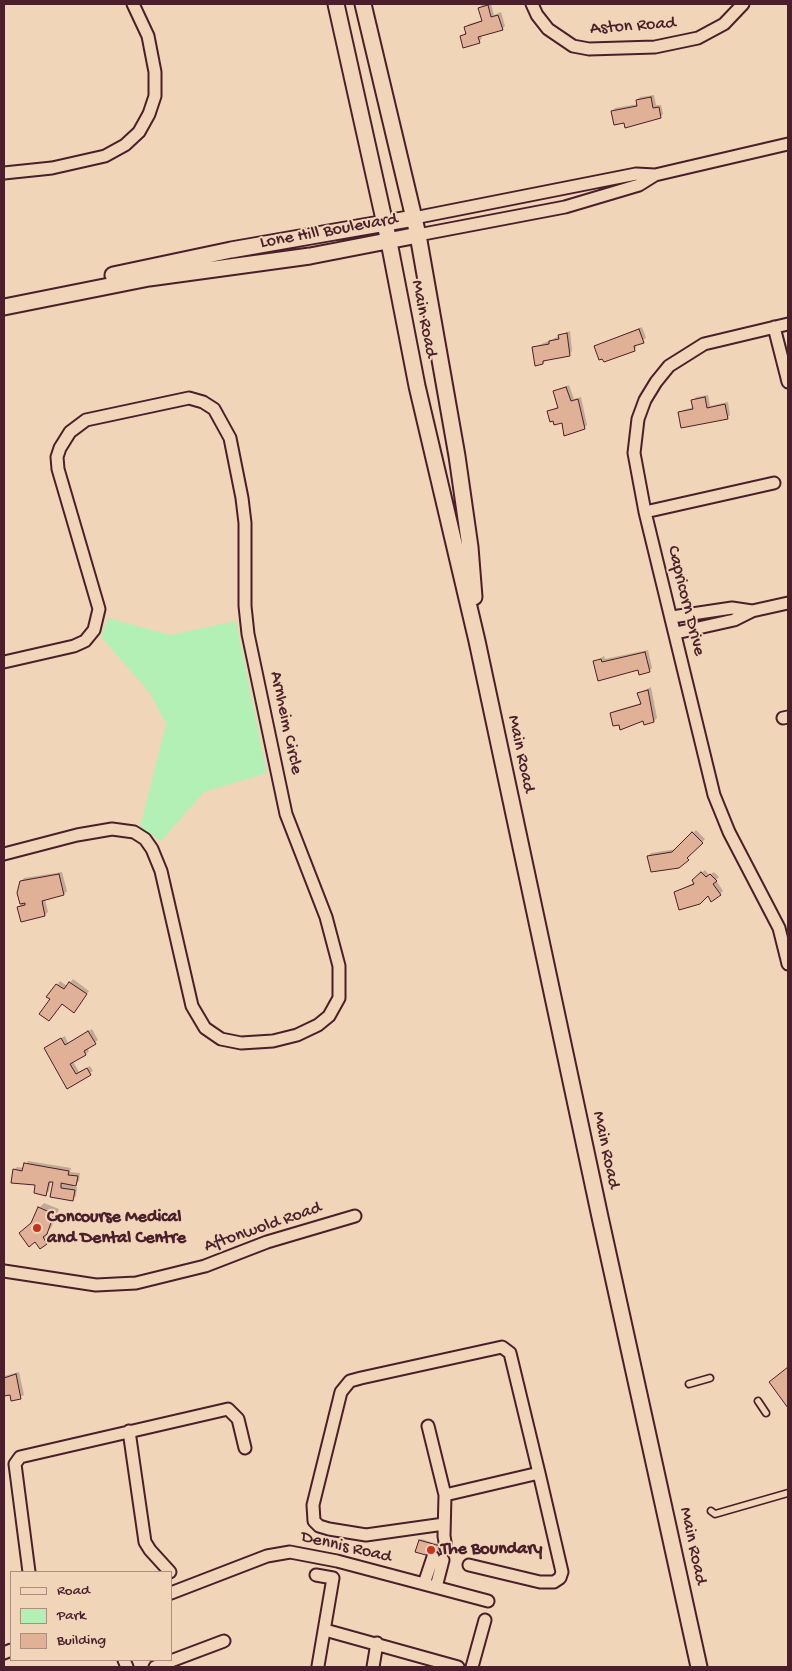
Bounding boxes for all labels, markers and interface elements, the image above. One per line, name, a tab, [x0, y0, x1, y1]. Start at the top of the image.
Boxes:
street label: Aston Road	[589, 13, 677, 41]
street label: Lone Hill Boulevard	[258, 209, 400, 255]
street label: Main Road	[405, 278, 441, 360]
street label: Capricorn Drive	[661, 544, 709, 658]
street label: Arnheim Circle	[264, 669, 306, 777]
street label: Main Road	[501, 713, 539, 795]
street label: Main Road	[586, 1109, 624, 1191]
street label: Aftonwold Road	[201, 1198, 325, 1258]
place label: Concourse Medical and Dental Centre	[47, 1207, 186, 1250]
marker: Concourse Medical and Dental Centre	[31, 1222, 43, 1234]
street label: Main Road	[673, 1505, 711, 1587]
street label: Dennis Road	[299, 1527, 393, 1569]
place label: The Boundary	[441, 1539, 542, 1561]
marker: The Boundary	[425, 1544, 437, 1556]
legend	[10, 1571, 172, 1661]
text: Road	[57, 1582, 90, 1600]
text: Park	[57, 1607, 86, 1625]
text: Building	[57, 1632, 106, 1650]

